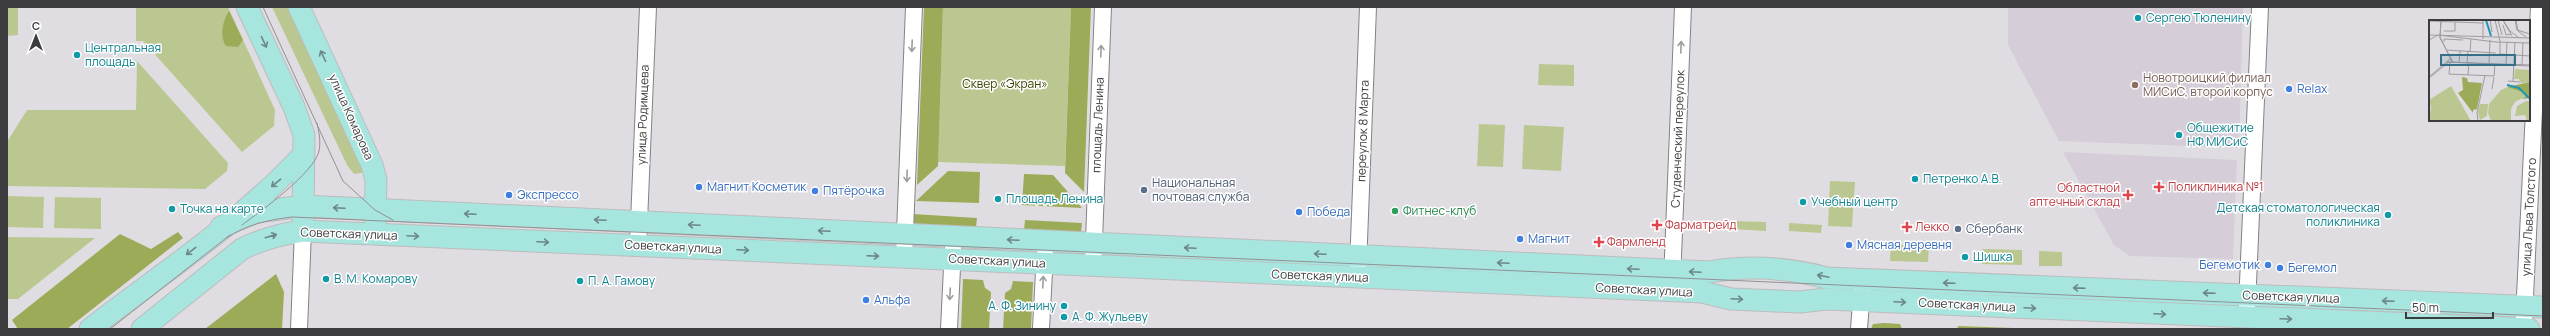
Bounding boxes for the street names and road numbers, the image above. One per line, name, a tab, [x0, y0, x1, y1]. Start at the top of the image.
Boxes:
street label: улица Родимцева	[632, 64, 653, 165]
street label: Студенческий переулок	[1667, 69, 1688, 208]
street label: улица Комарова	[325, 71, 378, 162]
street label: площадь Ленина	[1087, 77, 1108, 173]
street label: переулок 8 Марта	[1352, 80, 1373, 182]
street label: улица Льва Толстого	[2517, 157, 2540, 277]
street label: Советская улица	[300, 223, 398, 244]
street label: Советская улица	[624, 235, 722, 258]
street label: Советская улица	[948, 249, 1046, 272]
street label: Советская улица	[1271, 265, 1369, 286]
street label: Советская улица	[1595, 278, 1693, 301]
street label: Советская улица	[2242, 286, 2340, 307]
street label: Советская улица	[1918, 293, 2016, 316]

